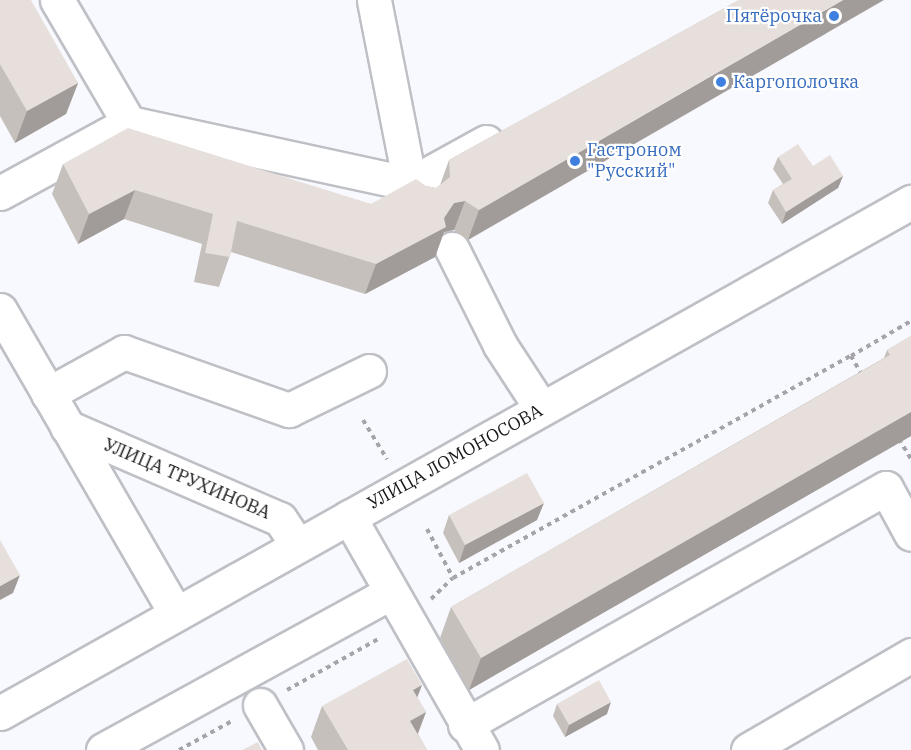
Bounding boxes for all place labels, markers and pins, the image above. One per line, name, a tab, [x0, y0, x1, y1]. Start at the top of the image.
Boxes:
place label: Пятёрочка	[726, 5, 822, 27]
marker: Пятёрочка	[827, 9, 841, 23]
place label: Каргополочка	[733, 71, 859, 93]
marker: Каргополочка	[714, 75, 728, 89]
place label: Гастроном "Русский"	[587, 140, 682, 182]
marker: Гастроном "Русский"	[568, 154, 582, 168]

